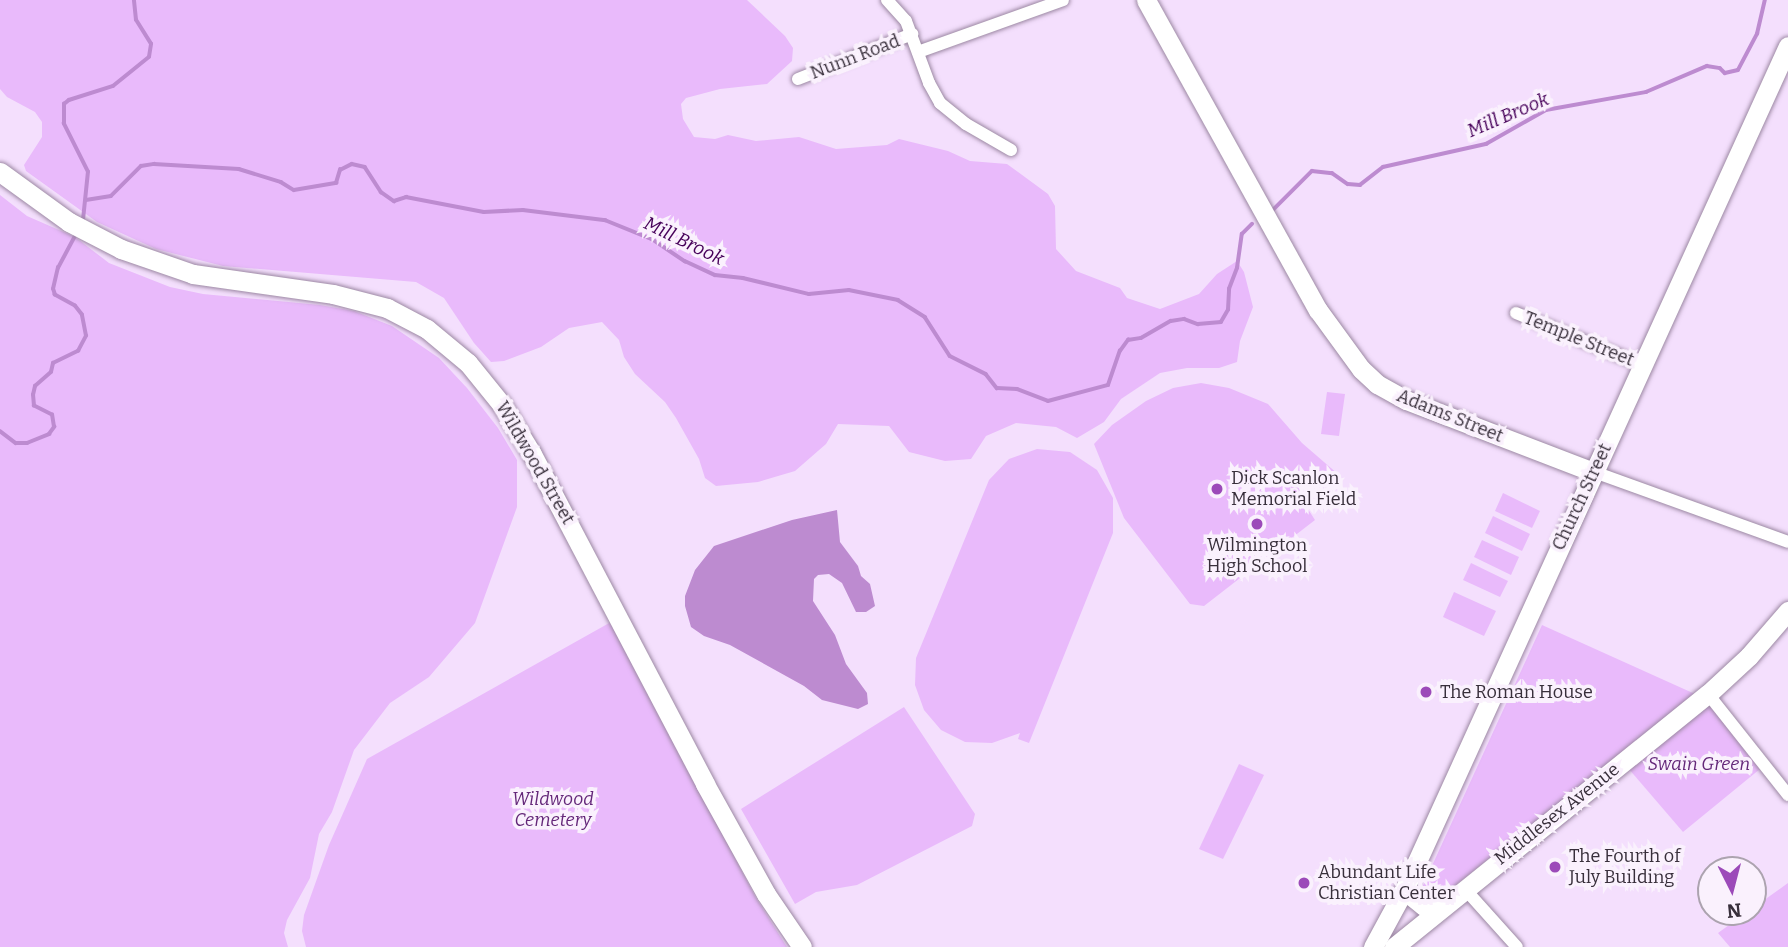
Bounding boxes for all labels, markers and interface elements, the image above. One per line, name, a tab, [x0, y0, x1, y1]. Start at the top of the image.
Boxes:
street label: Nunn Road	[807, 30, 903, 84]
water label: Mill Brook	[1464, 88, 1552, 142]
water label: Mill Brook	[640, 212, 728, 270]
street label: Temple Street	[1521, 307, 1637, 371]
street label: Adams Street	[1394, 385, 1506, 447]
street label: Wildwood Street	[491, 398, 579, 528]
street label: Church Street	[1548, 440, 1616, 554]
place label: Dick Scanlon Memorial Field	[1231, 468, 1356, 510]
marker: Dick Scanlon Memorial Field	[1209, 481, 1225, 497]
marker: Wilmington High School	[1249, 516, 1265, 532]
place label: Wilmington High School	[1207, 535, 1307, 578]
place label: The Roman House	[1440, 681, 1593, 703]
marker: The Roman House	[1418, 684, 1434, 700]
park label: Swain Green	[1648, 753, 1750, 775]
street label: Middlesex Avenue	[1490, 759, 1624, 869]
park label: Wildwood Cemetery	[512, 789, 594, 832]
place label: The Fourth of July Building	[1569, 846, 1680, 888]
north arrow	[1697, 856, 1767, 926]
marker: The Fourth of July Building	[1547, 859, 1563, 875]
place label: Abundant Life Christian Center	[1318, 862, 1455, 904]
marker: Abundant Life Christian Center	[1296, 875, 1312, 891]
text: N	[1726, 898, 1743, 923]

